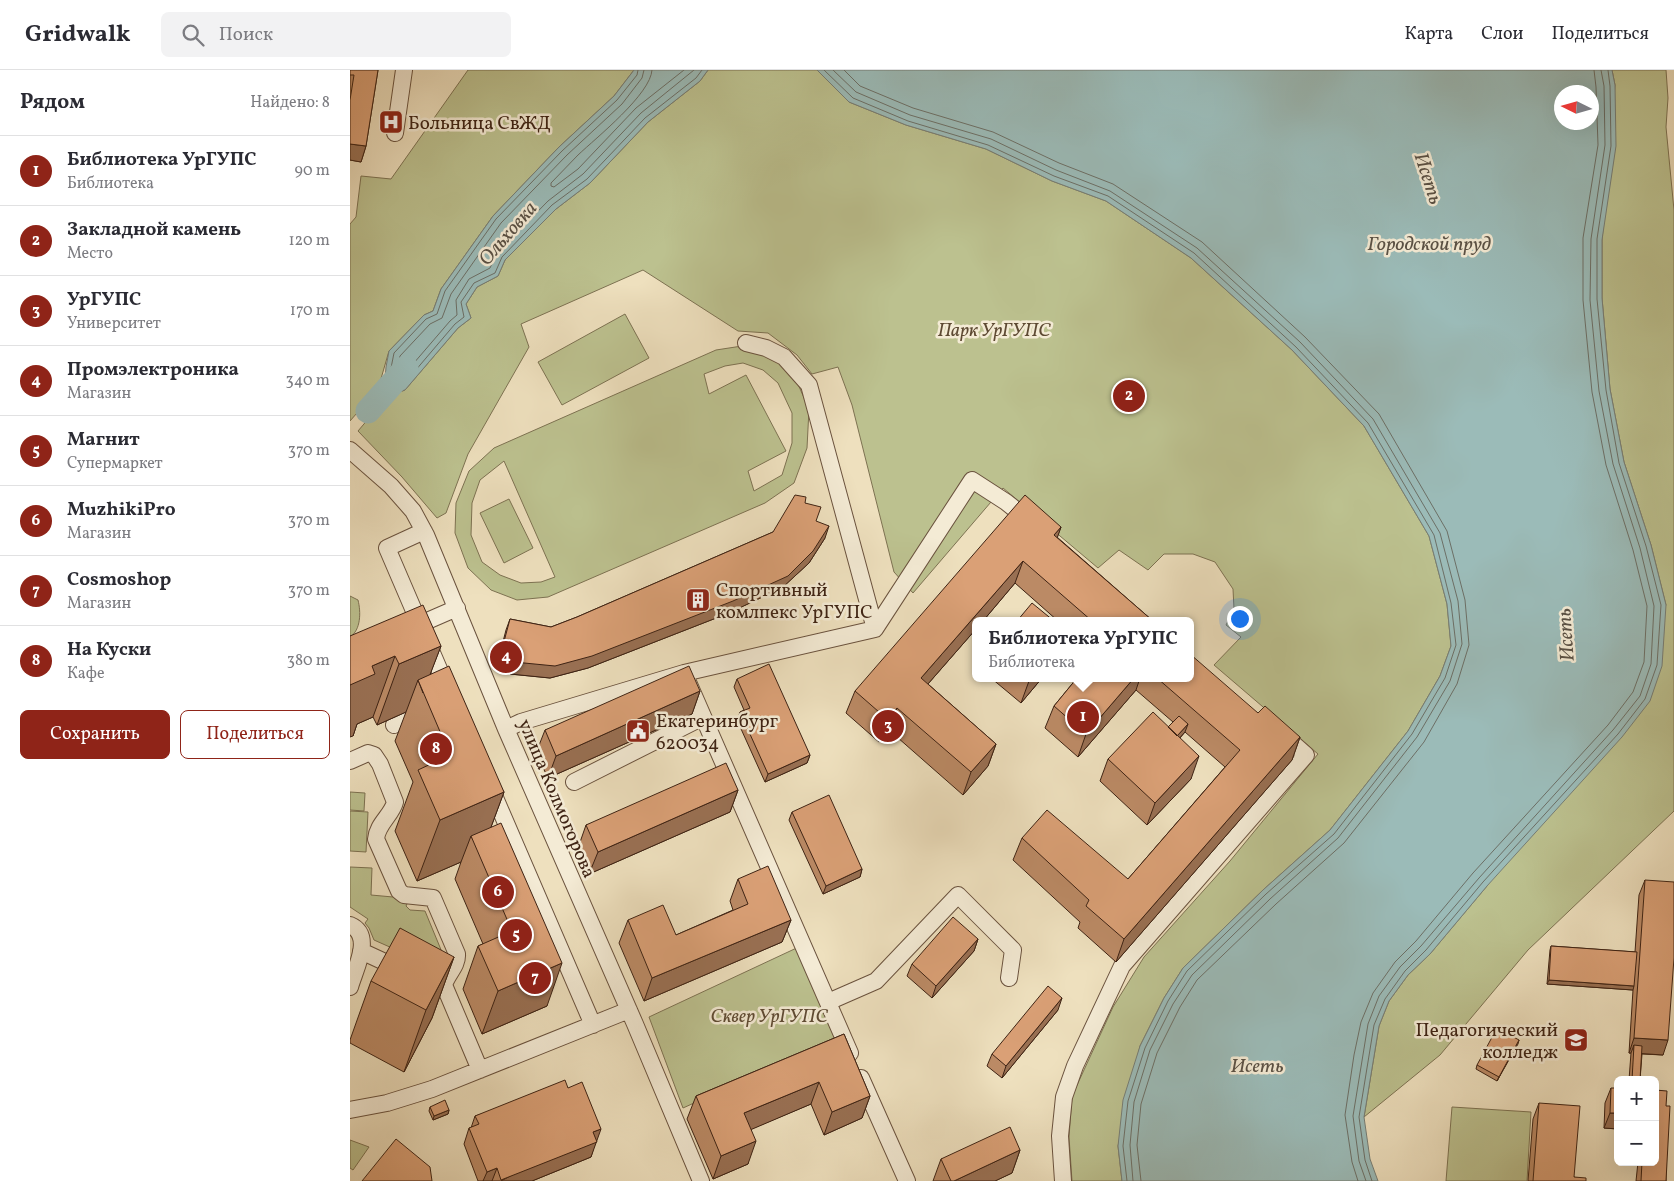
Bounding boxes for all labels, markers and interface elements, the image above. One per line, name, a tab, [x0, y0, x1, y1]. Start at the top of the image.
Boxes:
search box	[161, 12, 511, 57]
text: Gridwalk	[25, 18, 131, 52]
icon: search	[179, 21, 207, 49]
text: Поиск	[219, 22, 273, 48]
text: Карта	[1405, 22, 1453, 47]
text: Слои	[1481, 22, 1523, 47]
text: Поделиться	[1551, 22, 1649, 47]
north arrow	[1554, 85, 1599, 130]
text: Рядом	[20, 88, 85, 117]
text: Найдено: 8	[250, 92, 330, 114]
hospital icon: Больница СвЖД	[378, 109, 404, 135]
place label: Больница СвЖД	[408, 111, 551, 137]
text: Библиотека УрГУПС	[67, 147, 257, 173]
water label: Исеть	[1406, 149, 1449, 208]
text: 1	[33, 160, 39, 182]
text: 90 m	[294, 160, 330, 182]
text: Библиотека	[67, 173, 154, 195]
water label: Ольховка	[473, 196, 544, 273]
text: Закладной камень	[67, 217, 241, 243]
text: 2	[32, 230, 40, 252]
text: 120 m	[288, 230, 330, 252]
water label: Городской пруд	[1367, 231, 1491, 259]
text: Место	[67, 243, 113, 265]
text: УрГУПС	[67, 287, 141, 313]
text: 3	[32, 300, 40, 322]
text: 170 m	[290, 300, 330, 322]
text: Университет	[67, 313, 161, 335]
park label: Парк УрГУПС	[938, 318, 1051, 344]
text: Промэлектроника	[67, 357, 239, 383]
text: 4	[31, 370, 41, 392]
text: 340 m	[286, 370, 330, 392]
pin: 2	[1113, 377, 1145, 415]
text: Магазин	[67, 383, 131, 405]
text: Магнит	[67, 427, 140, 453]
text: 5	[32, 440, 40, 462]
text: 370 m	[288, 440, 330, 462]
text: Супермаркет	[67, 453, 163, 475]
text: MuzhikiPro	[67, 497, 176, 523]
text: 6	[32, 510, 40, 532]
text: 370 m	[288, 510, 330, 532]
text: Магазин	[67, 523, 131, 545]
text: Cosmoshop	[67, 567, 171, 593]
place label: Спортивный комлпекс УрГУПС	[716, 578, 873, 626]
text: 7	[32, 580, 40, 602]
text: 370 m	[288, 580, 330, 602]
building icon: Спортивный комлпекс УрГУПС	[685, 587, 711, 613]
text: Магазин	[67, 593, 131, 615]
your location	[1227, 606, 1253, 632]
water label: Исеть	[1551, 607, 1583, 662]
popup	[972, 617, 1194, 682]
text: Библиотека УрГУПС	[988, 626, 1178, 652]
text: На Куски	[67, 637, 151, 663]
pin: 4	[490, 638, 522, 676]
text: 8	[32, 650, 40, 672]
text: 380 m	[287, 650, 330, 672]
text: Библиотека	[988, 652, 1075, 674]
text: Кафе	[67, 663, 105, 685]
pin: 1	[1067, 698, 1099, 736]
pin: 3	[872, 707, 904, 745]
place label: Екатеринбург 620034	[656, 709, 779, 757]
button: Сохранить	[20, 710, 170, 759]
button: Поделиться	[180, 710, 330, 759]
street label: улица Колмогорова	[511, 715, 601, 882]
public building icon: Екатеринбург 620034	[625, 718, 651, 744]
pin: 8	[420, 730, 452, 768]
pin: 6	[482, 873, 514, 911]
pin: 5	[500, 916, 532, 954]
pin: 7	[519, 959, 551, 997]
park label: Сквер УрГУПС	[711, 1004, 828, 1030]
place label: Педагогический колледж	[1416, 1018, 1558, 1066]
school or university icon: Педагогический колледж	[1563, 1027, 1589, 1053]
water label: Исеть	[1231, 1053, 1283, 1081]
map controls	[1614, 1076, 1659, 1166]
button: +	[1614, 1076, 1659, 1121]
button: −	[1614, 1121, 1659, 1166]

